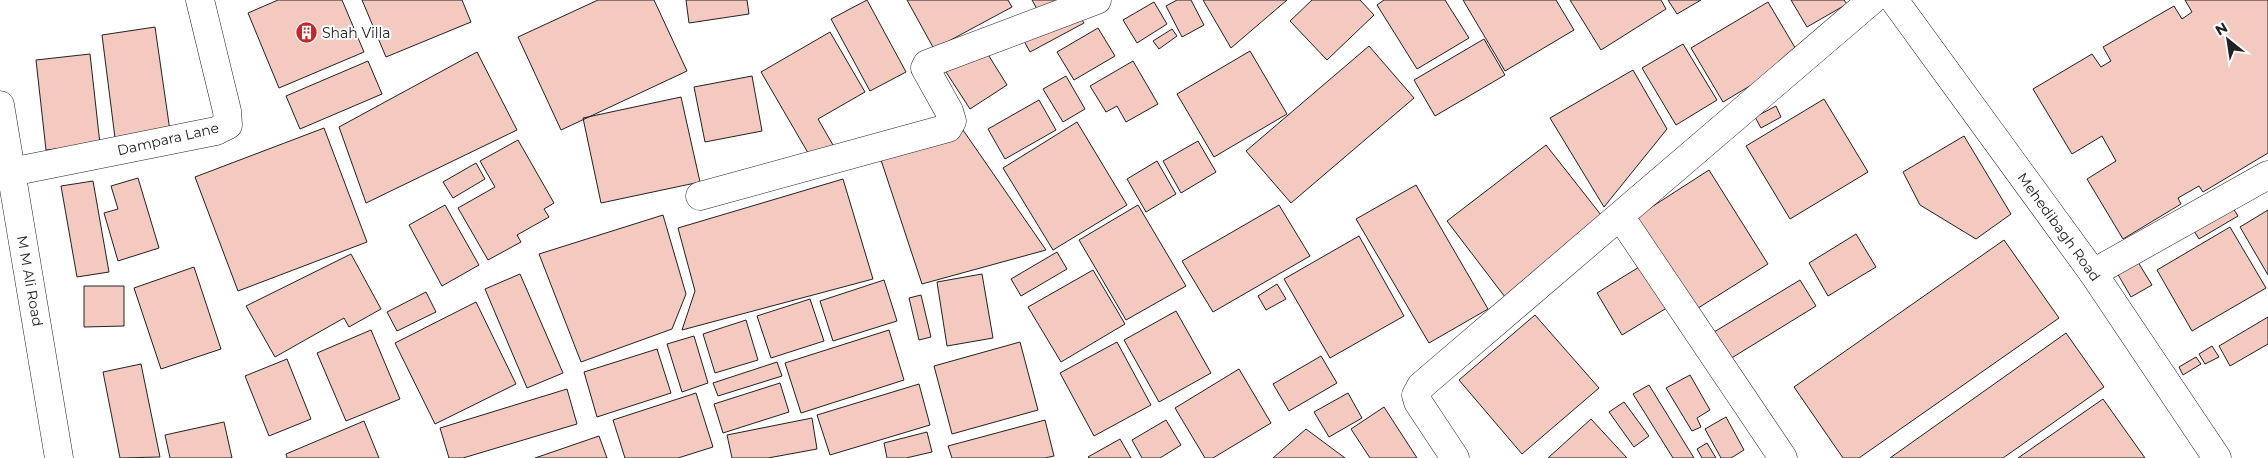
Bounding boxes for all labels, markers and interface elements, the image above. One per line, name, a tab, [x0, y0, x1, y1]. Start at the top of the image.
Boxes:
north arrow	[2203, 15, 2253, 65]
text: N	[2212, 18, 2231, 39]
building icon: Shah Villa	[294, 21, 318, 45]
place label: Shah Villa	[322, 24, 391, 42]
street label: Dampara Lane	[115, 119, 221, 159]
street label: Mehedibagh Road	[2013, 169, 2105, 285]
street label: M M Ali Road	[13, 234, 47, 328]

